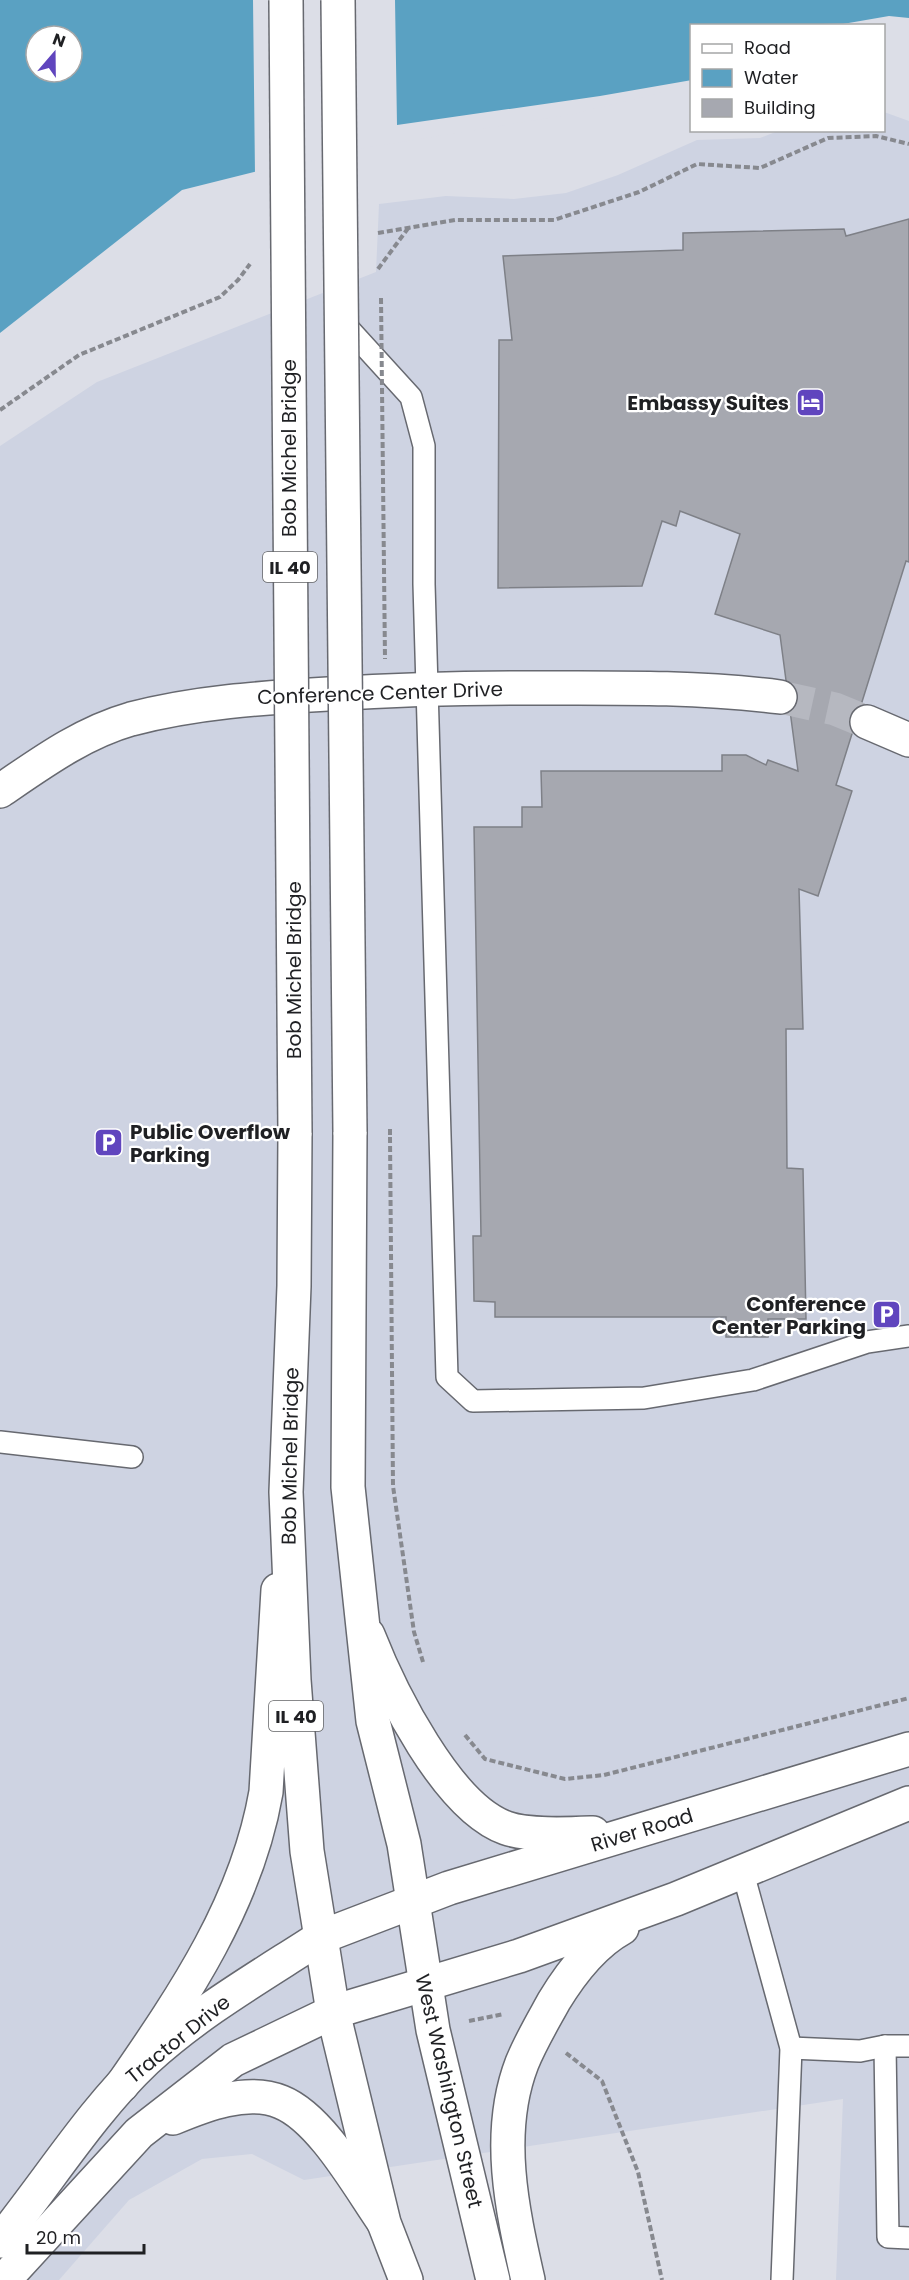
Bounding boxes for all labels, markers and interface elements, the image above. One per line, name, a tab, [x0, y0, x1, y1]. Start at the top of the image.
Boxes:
north arrow	[24, 24, 84, 84]
legend	[690, 24, 885, 132]
text: N	[49, 28, 69, 53]
text: Road	[744, 35, 791, 60]
text: Water	[744, 65, 798, 90]
text: Building	[744, 95, 816, 120]
street label: Bob Michel Bridge	[275, 359, 303, 537]
hotel icon: Embassy Suites	[794, 387, 826, 419]
place label: Embassy Suites	[627, 389, 789, 417]
road number: IL 40	[263, 552, 317, 582]
street label: Conference Center Drive	[257, 675, 503, 711]
street label: Bob Michel Bridge	[280, 881, 308, 1059]
place label: Public Overflow Parking	[130, 1118, 291, 1169]
parking icon: Public Overflow Parking	[93, 1127, 125, 1159]
place label: Conference Center Parking	[712, 1290, 866, 1341]
parking icon: Conference Center Parking	[871, 1299, 903, 1331]
street label: Bob Michel Bridge	[274, 1367, 306, 1545]
road number: IL 40	[269, 1701, 323, 1731]
street label: River Road	[587, 1801, 697, 1859]
street label: West Washington Street	[408, 1971, 490, 2211]
street label: Tractor Drive	[120, 1988, 236, 2090]
scale bar	[27, 2217, 144, 2255]
text: 20 m	[36, 2225, 81, 2250]

